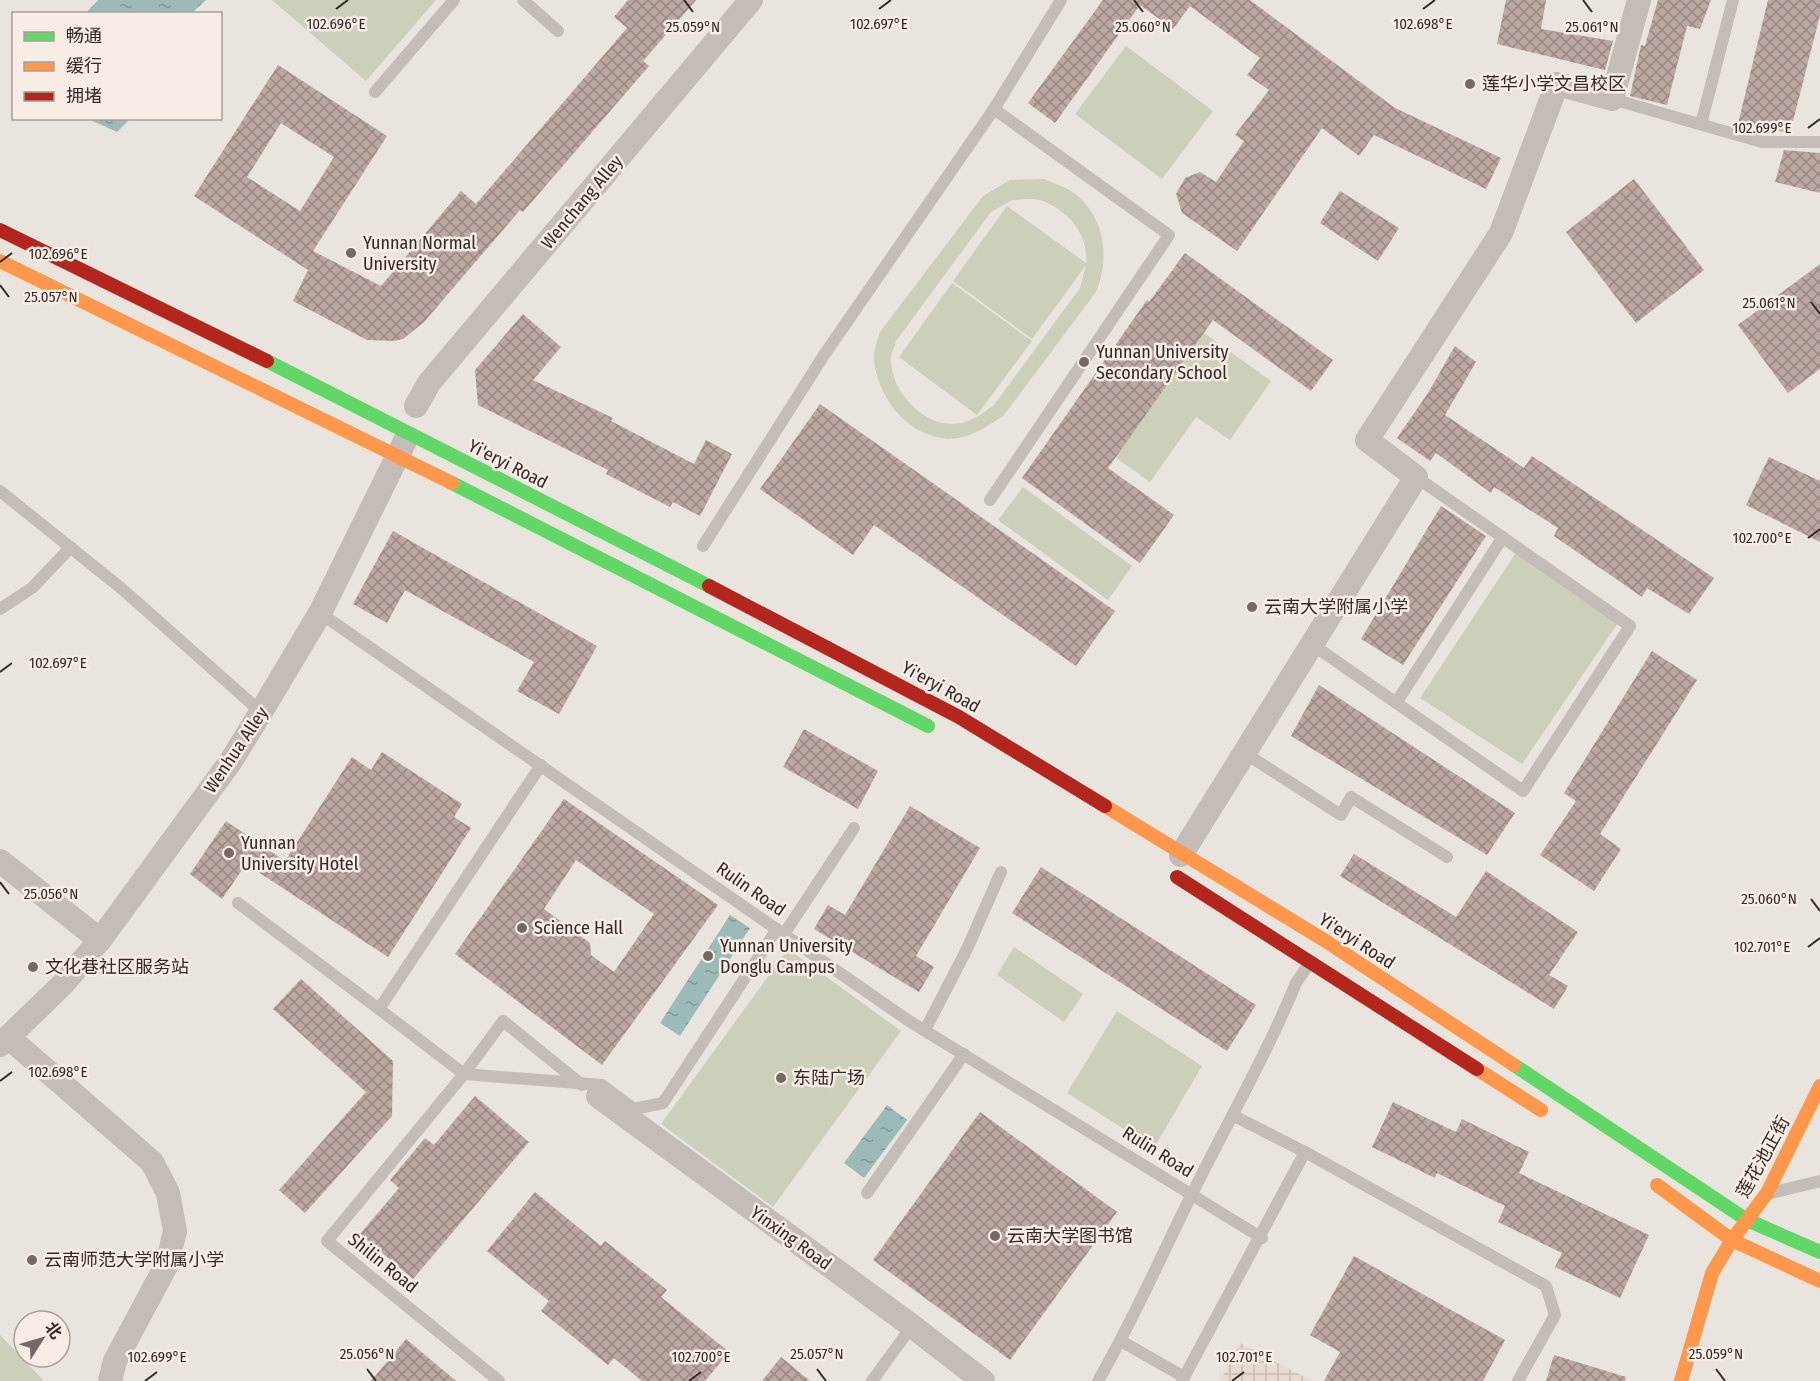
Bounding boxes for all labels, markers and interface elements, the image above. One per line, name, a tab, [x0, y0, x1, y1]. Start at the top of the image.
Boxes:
legend	[12, 12, 222, 120]
text: 102.696°E	[306, 15, 366, 33]
text: 102.697°E	[850, 15, 908, 33]
text: 102.698°E	[1393, 15, 1453, 33]
text: 25.059°N	[666, 18, 720, 36]
text: 25.060°N	[1115, 18, 1171, 36]
text: 25.061°N	[1565, 18, 1619, 36]
text: 畅通	[66, 25, 102, 47]
text: 缓行	[66, 55, 102, 77]
place label: 莲华小学文昌校区	[1482, 73, 1626, 95]
marker: 莲华小学文昌校区	[1463, 77, 1477, 91]
text: 拥堵	[66, 85, 102, 107]
text: 102.699°E	[1732, 119, 1792, 137]
street label: Wenchang Alley	[536, 151, 628, 253]
place label: Yunnan Normal University	[363, 232, 476, 275]
text: 102.696°E	[28, 245, 88, 263]
marker: Yunnan Normal University	[344, 246, 358, 260]
text: 25.057°N	[24, 288, 78, 306]
text: 25.061°N	[1742, 294, 1796, 312]
place label: Yunnan University Secondary School	[1096, 341, 1229, 384]
marker: Yunnan University Secondary School	[1077, 355, 1091, 369]
street label: Yi'eryi Road	[465, 435, 551, 493]
text: 102.700°E	[1733, 529, 1791, 547]
place label: 云南大学附属小学	[1264, 596, 1408, 618]
marker: 云南大学附属小学	[1245, 600, 1259, 614]
text: 102.697°E	[29, 654, 87, 672]
street label: Yi'eryi Road	[898, 656, 984, 718]
street label: Wenhua Alley	[199, 703, 273, 797]
place label: Yunnan University Hotel	[241, 832, 359, 875]
marker: Yunnan University Hotel	[222, 846, 236, 860]
street label: Rulin Road	[712, 857, 790, 921]
text: 25.056°N	[24, 885, 78, 903]
text: 25.060°N	[1741, 890, 1797, 908]
street label: Yi'eryi Road	[1315, 908, 1399, 974]
place label: Science Hall	[534, 917, 623, 939]
marker: Science Hall	[515, 921, 529, 935]
place label: Yunnan University Donglu Campus	[720, 935, 853, 978]
text: 102.701°E	[1734, 938, 1790, 956]
marker: Yunnan University Donglu Campus	[701, 949, 715, 963]
place label: 文化巷社区服务站	[45, 956, 189, 978]
marker: 文化巷社区服务站	[26, 960, 40, 974]
text: 102.698°E	[28, 1063, 88, 1081]
place label: 东陆广场	[793, 1067, 865, 1089]
marker: 东陆广场	[774, 1071, 788, 1085]
street label: 莲花池正街	[1732, 1112, 1794, 1202]
street label: Rulin Road	[1118, 1122, 1198, 1182]
street label: Yinxing Road	[746, 1201, 836, 1275]
place label: 云南大学图书馆	[1007, 1225, 1133, 1247]
street label: Shilin Road	[344, 1228, 422, 1298]
marker: 云南大学图书馆	[988, 1229, 1002, 1243]
place label: 云南师范大学附属小学	[44, 1249, 224, 1271]
marker: 云南师范大学附属小学	[25, 1253, 39, 1267]
north arrow	[12, 1309, 72, 1369]
text: 北	[41, 1318, 66, 1342]
text: 25.056°N	[340, 1345, 394, 1363]
text: 25.057°N	[790, 1345, 844, 1363]
text: 25.059°N	[1689, 1345, 1743, 1363]
text: 102.699°E	[127, 1348, 187, 1366]
text: 102.700°E	[672, 1348, 730, 1366]
text: 102.701°E	[1216, 1348, 1272, 1366]

